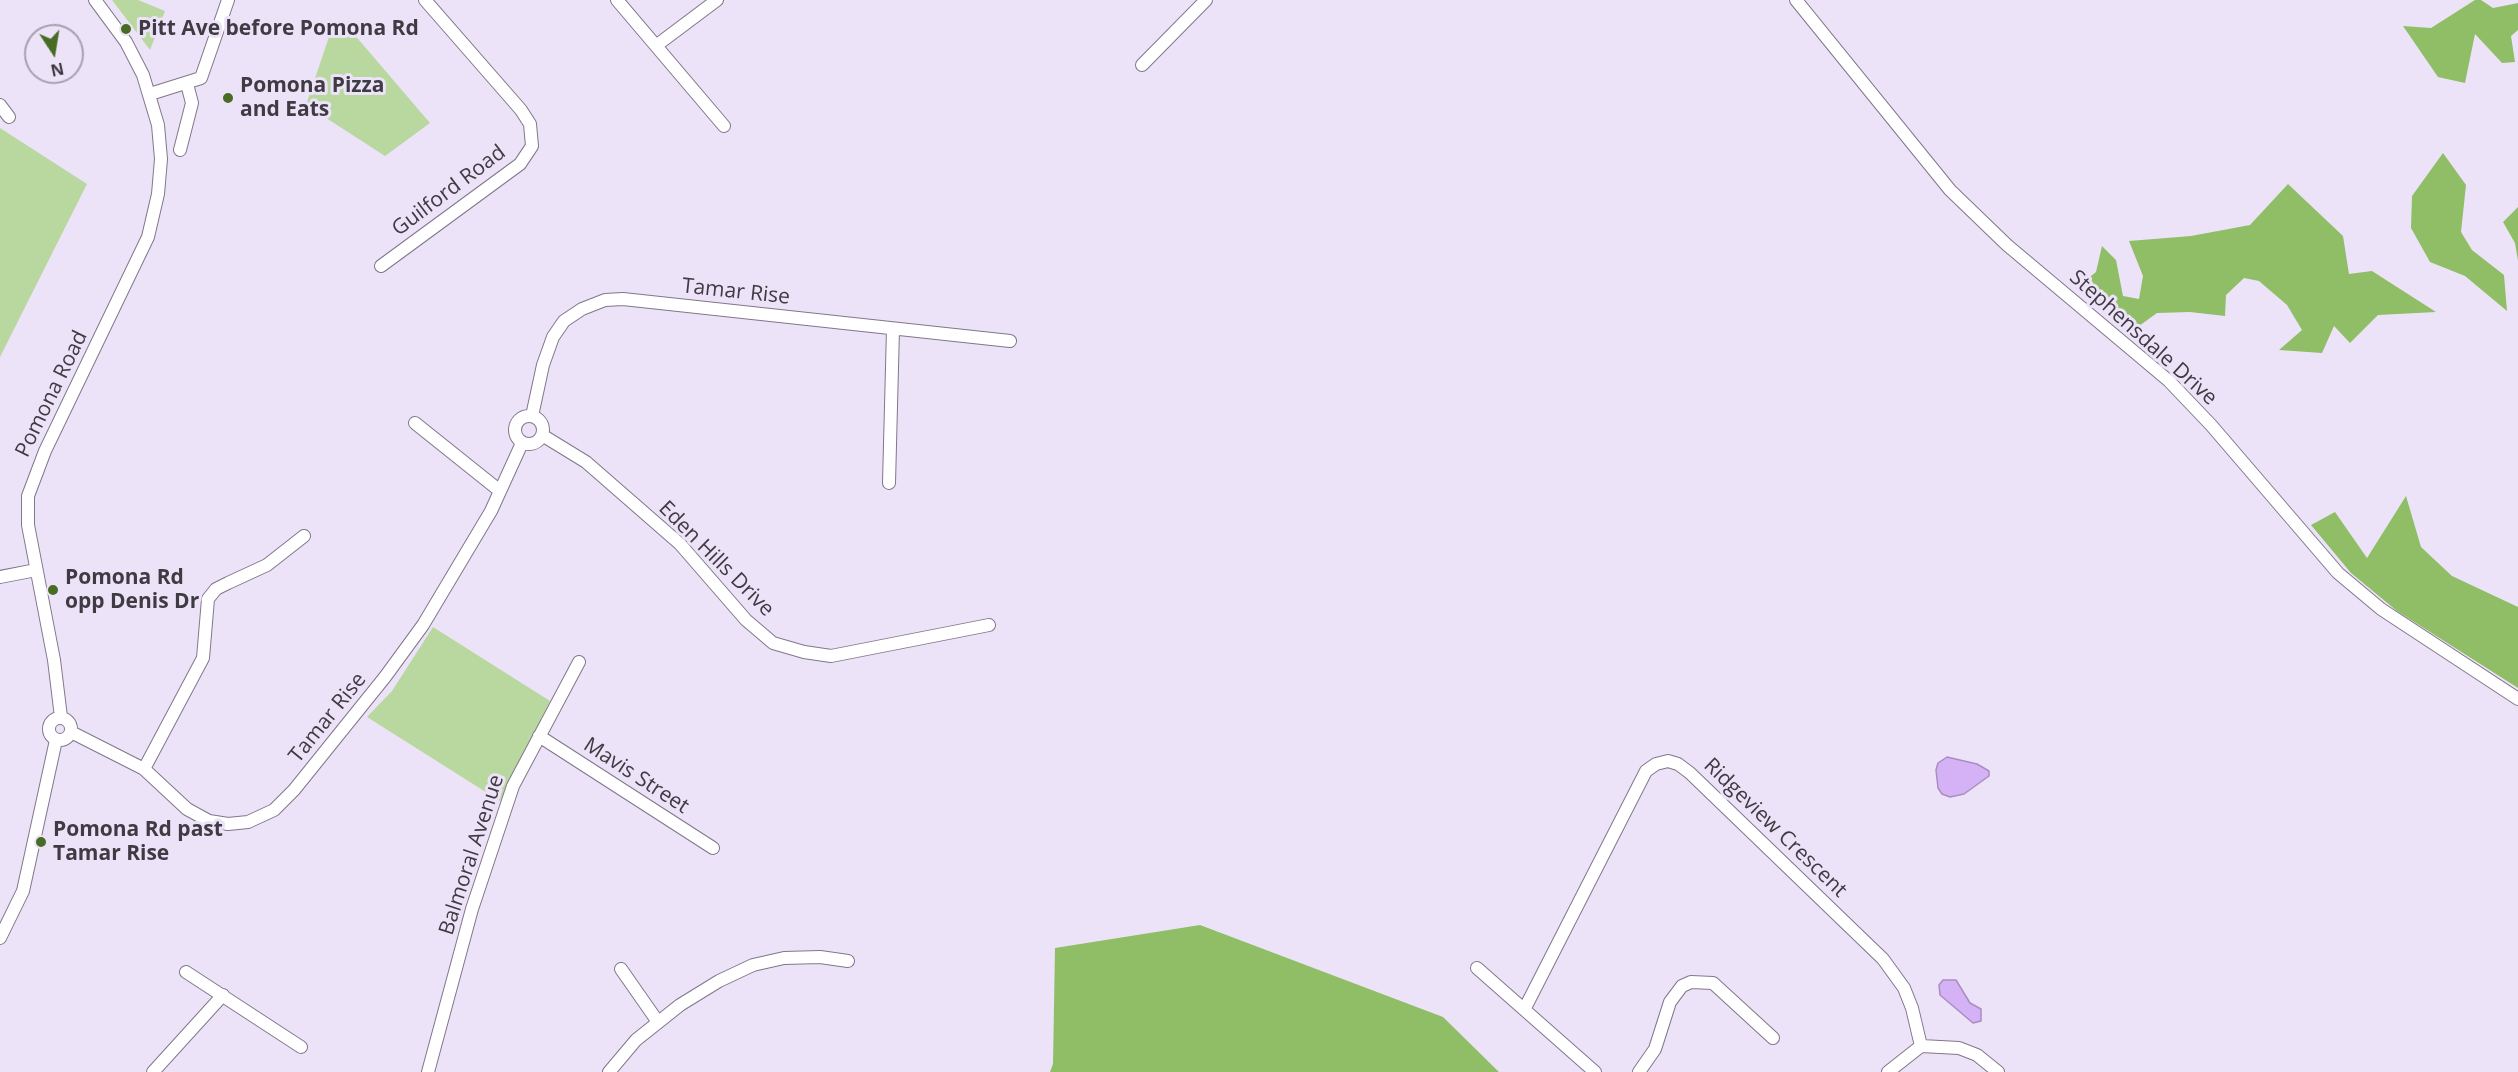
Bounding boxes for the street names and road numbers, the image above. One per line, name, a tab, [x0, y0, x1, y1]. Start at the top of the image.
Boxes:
street label: Guilford Road	[387, 140, 511, 242]
street label: Stephensdale Drive	[2064, 265, 2222, 411]
street label: Tamar Rise	[681, 274, 791, 310]
street label: Pomona Road	[11, 327, 93, 461]
street label: Eden Hills Drive	[653, 496, 779, 622]
street label: Tamar Rise	[284, 668, 372, 768]
street label: Mavis Street	[579, 733, 693, 819]
street label: Ridgeview Crescent	[1698, 753, 1852, 903]
street label: Balmoral Avenue	[434, 772, 510, 938]

